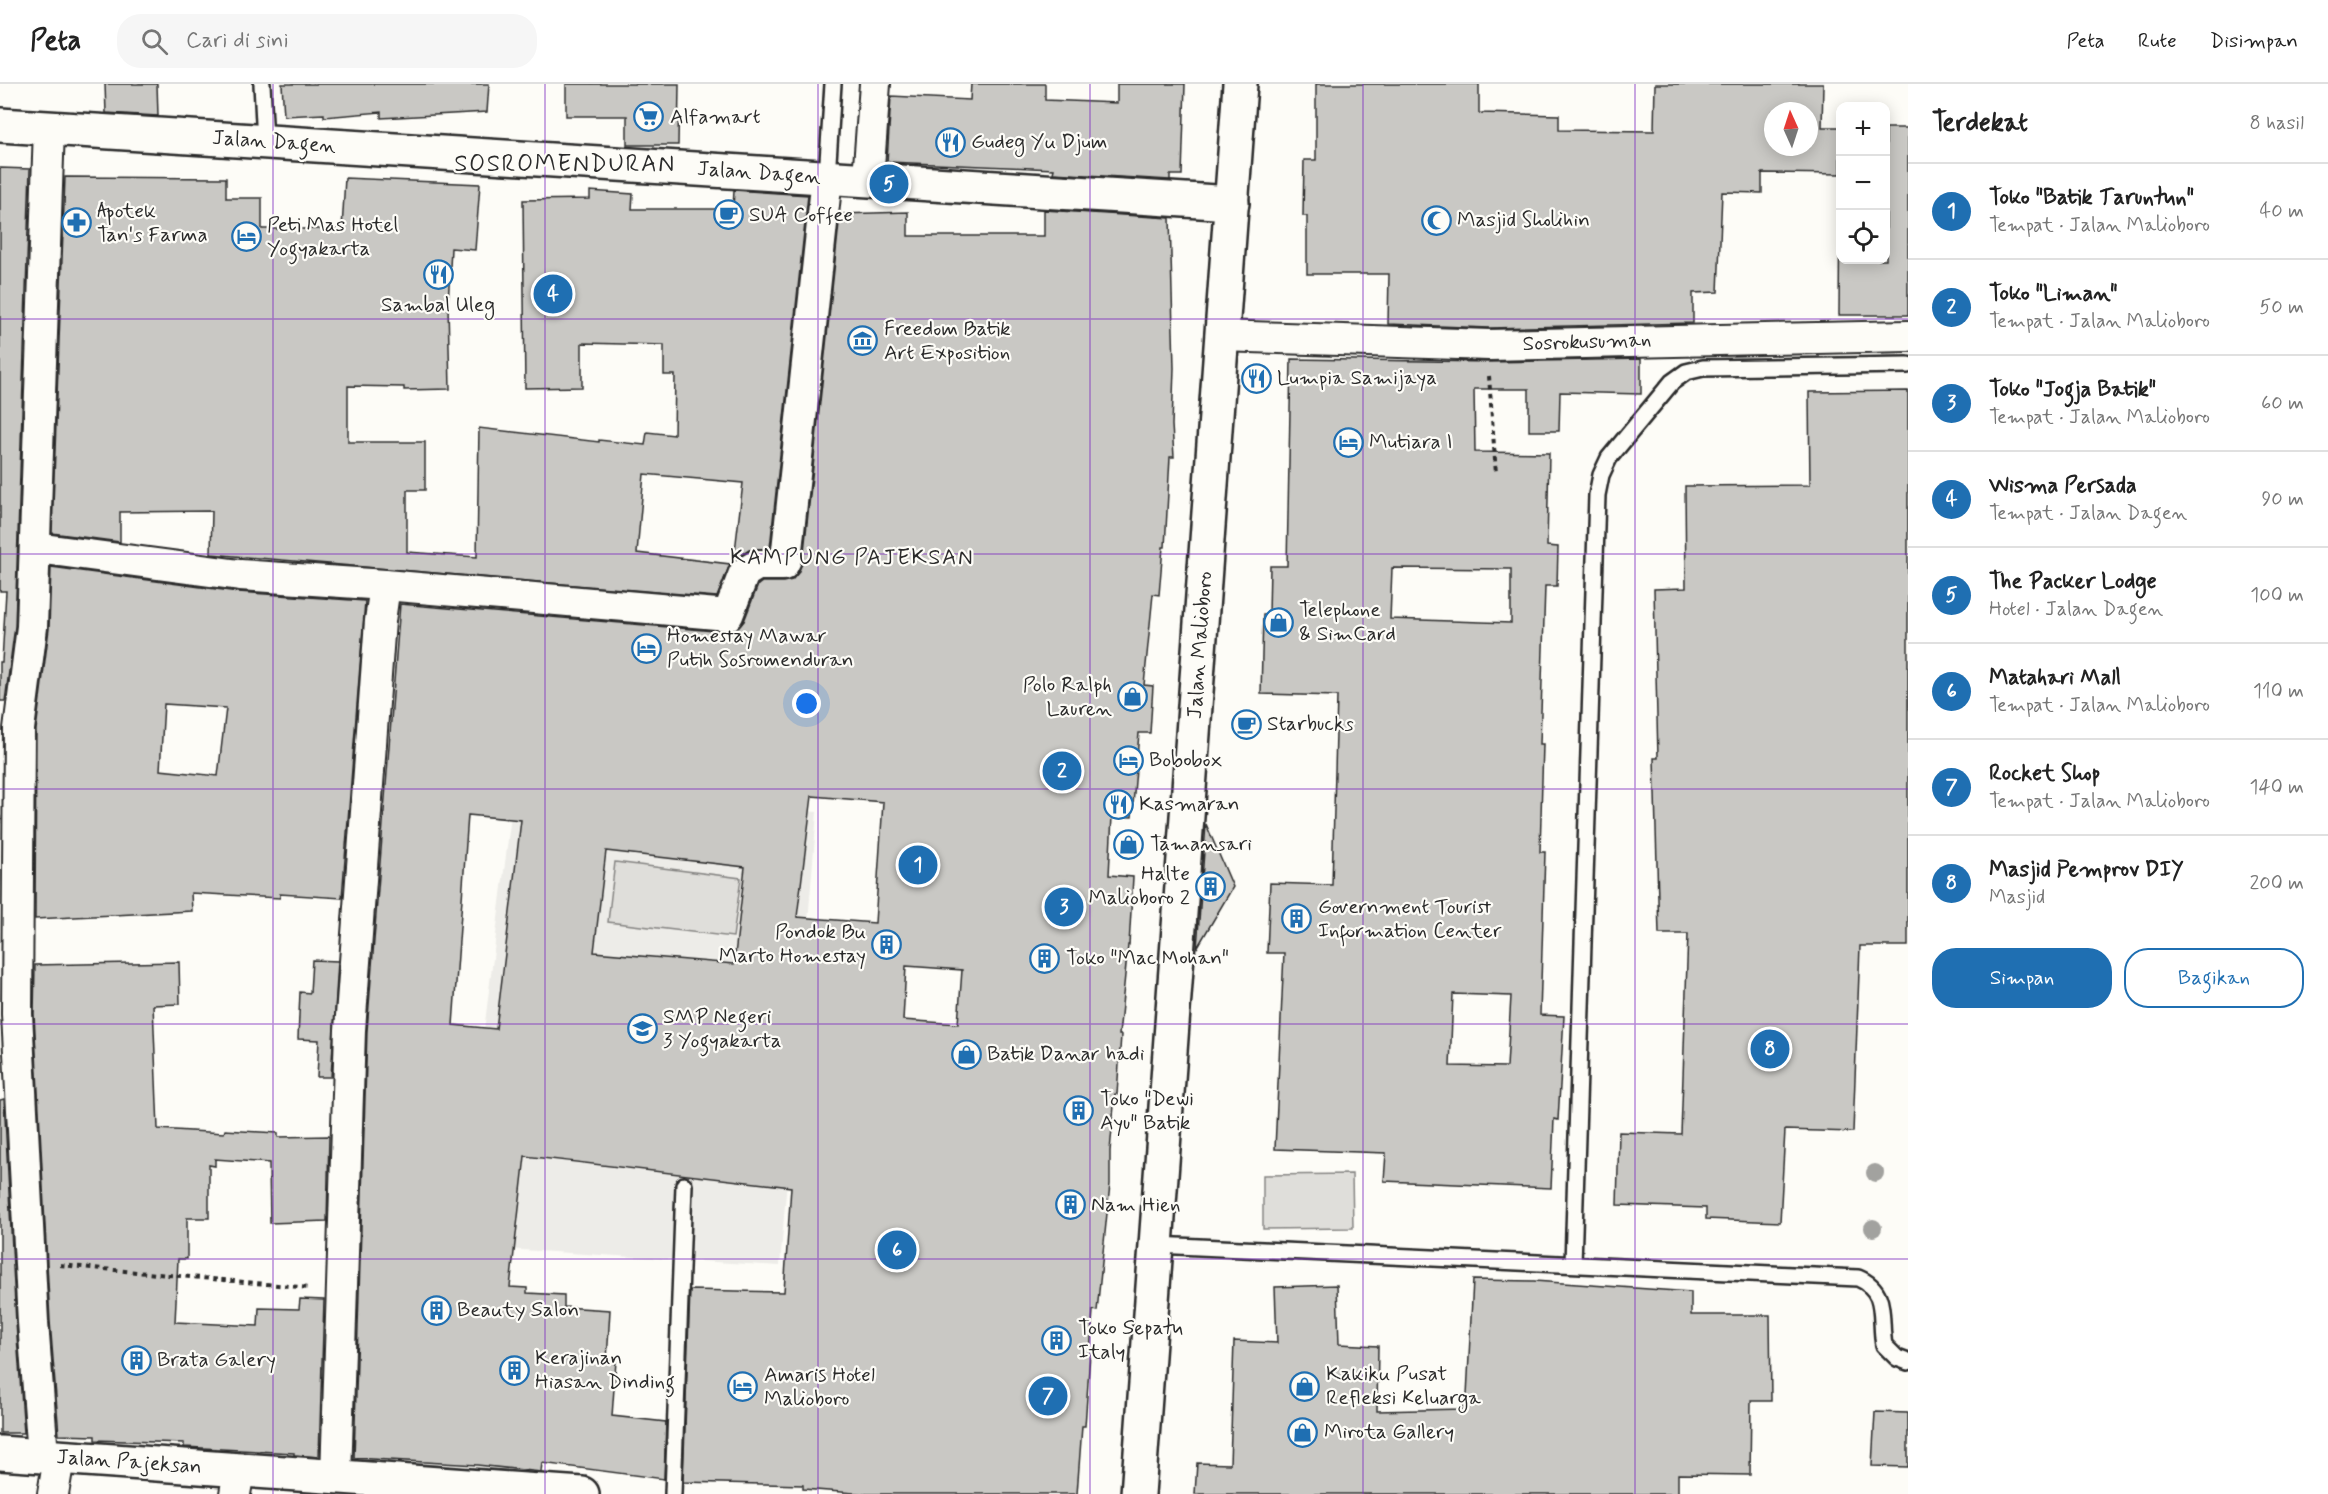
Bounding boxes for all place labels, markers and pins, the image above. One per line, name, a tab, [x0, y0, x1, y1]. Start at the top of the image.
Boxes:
supermarket icon: Alfamart	[633, 101, 665, 133]
place label: Alfamart	[670, 103, 761, 131]
restaurant icon: Gudeg Yu Djum	[934, 126, 966, 158]
place label: Gudeg Yu Djum	[971, 128, 1107, 157]
pin: 5	[870, 162, 908, 206]
place label: Apotek Tan's Farma	[97, 197, 208, 249]
cafe icon: SUA Coffee	[712, 199, 744, 231]
place label: SUA Coffee	[749, 201, 853, 229]
mosque icon: Masjid Sholihin	[1420, 204, 1452, 236]
place label: Masjid Sholihin	[1457, 206, 1590, 234]
pharmacy icon: Apotek Tan's Farma	[60, 207, 92, 239]
place label: Peti Mas Hotel Yogyakarta	[267, 211, 398, 265]
hotel icon: Peti Mas Hotel Yogyakarta	[230, 221, 262, 253]
restaurant icon: Sambal Uleg	[422, 258, 454, 290]
pin: 4	[534, 272, 572, 316]
place label: Sambal Uleg	[381, 291, 495, 320]
place label: Freedom Batik Art Exposition	[884, 315, 1011, 367]
museum icon: Freedom Batik Art Exposition	[847, 325, 879, 357]
restaurant icon: Lumpia Samijaya	[1240, 362, 1272, 394]
place label: Lumpia Samijaya	[1277, 364, 1437, 392]
hotel icon: Mutiara I	[1332, 426, 1364, 458]
place label: Mutiara I	[1369, 428, 1453, 456]
place label: Telephone & SimCard	[1299, 596, 1396, 648]
shop icon: Telephone & SimCard	[1262, 606, 1294, 638]
place label: Homestay Mawar Putih Sosromenduran	[667, 622, 854, 674]
hotel icon: Homestay Mawar Putih Sosromenduran	[630, 632, 662, 664]
place label: Polo Ralph Lauren	[1023, 671, 1113, 723]
shop icon: Polo Ralph Lauren	[1117, 681, 1149, 713]
cafe icon: Starbucks	[1230, 708, 1262, 740]
place label: Starbucks	[1267, 710, 1354, 738]
hotel icon: Bobobox	[1112, 744, 1144, 776]
place label: Bobobox	[1149, 746, 1222, 774]
pin: 2	[1042, 748, 1082, 794]
restaurant icon: Kasmaran	[1102, 788, 1134, 820]
place label: Kasmaran	[1139, 790, 1240, 818]
shop icon: Tamansari	[1113, 828, 1145, 860]
place label: Tamansari	[1150, 830, 1252, 858]
pin: 1	[898, 842, 938, 888]
place label: Halte Malioboro 2	[1088, 860, 1190, 912]
building icon: Halte Malioboro 2	[1195, 870, 1227, 902]
pin: 3	[1044, 884, 1084, 930]
place label: Government Tourist Information Center	[1318, 893, 1502, 947]
building icon: Government Tourist Information Center	[1281, 903, 1313, 935]
place label: Pondok Bu Marto Homestay	[719, 918, 866, 970]
building icon: Pondok Bu Marto Homestay	[871, 928, 903, 960]
building icon: Toko "Mac Mohan"	[1029, 942, 1061, 974]
place label: Toko "Mac Mohan"	[1066, 944, 1229, 972]
place label: SMP Negeri 3 Yogyakarta	[663, 1003, 781, 1057]
school or university icon: SMP Negeri 3 Yogyakarta	[626, 1013, 658, 1045]
pin: 8	[1750, 1026, 1790, 1072]
shop icon: Batik Danar hadi	[950, 1038, 982, 1070]
place label: Batik Danar hadi	[987, 1040, 1145, 1068]
place label: Toko "Dewi Ayu" Batik	[1100, 1085, 1194, 1137]
building icon: Toko "Dewi Ayu" Batik	[1063, 1095, 1095, 1127]
building icon: Nam Hien	[1054, 1189, 1086, 1221]
place label: Nam Hien	[1091, 1191, 1181, 1219]
pin: 6	[878, 1228, 916, 1272]
building icon: Beauty Salon	[420, 1294, 452, 1326]
place label: Beauty Salon	[457, 1296, 579, 1324]
place label: Toko Sepatu Italy	[1078, 1314, 1183, 1366]
building icon: Toko Sepatu Italy	[1041, 1324, 1073, 1356]
building icon: Brata Galery	[120, 1344, 152, 1376]
place label: Kerajinan Hiasan Dinding	[535, 1344, 675, 1398]
place label: Brata Galery	[157, 1346, 276, 1374]
building icon: Kerajinan Hiasan Dinding	[498, 1354, 530, 1386]
place label: Kakiku Pusat Refleksi Keluarga	[1326, 1360, 1481, 1413]
place label: Amaris Hotel Malioboro	[764, 1361, 875, 1413]
shop icon: Kakiku Pusat Refleksi Keluarga	[1289, 1370, 1321, 1402]
hotel icon: Amaris Hotel Malioboro	[727, 1371, 759, 1403]
pin: 7	[1028, 1374, 1068, 1418]
shop icon: Mirota Gallery	[1287, 1416, 1319, 1448]
place label: Mirota Gallery	[1324, 1418, 1454, 1446]

